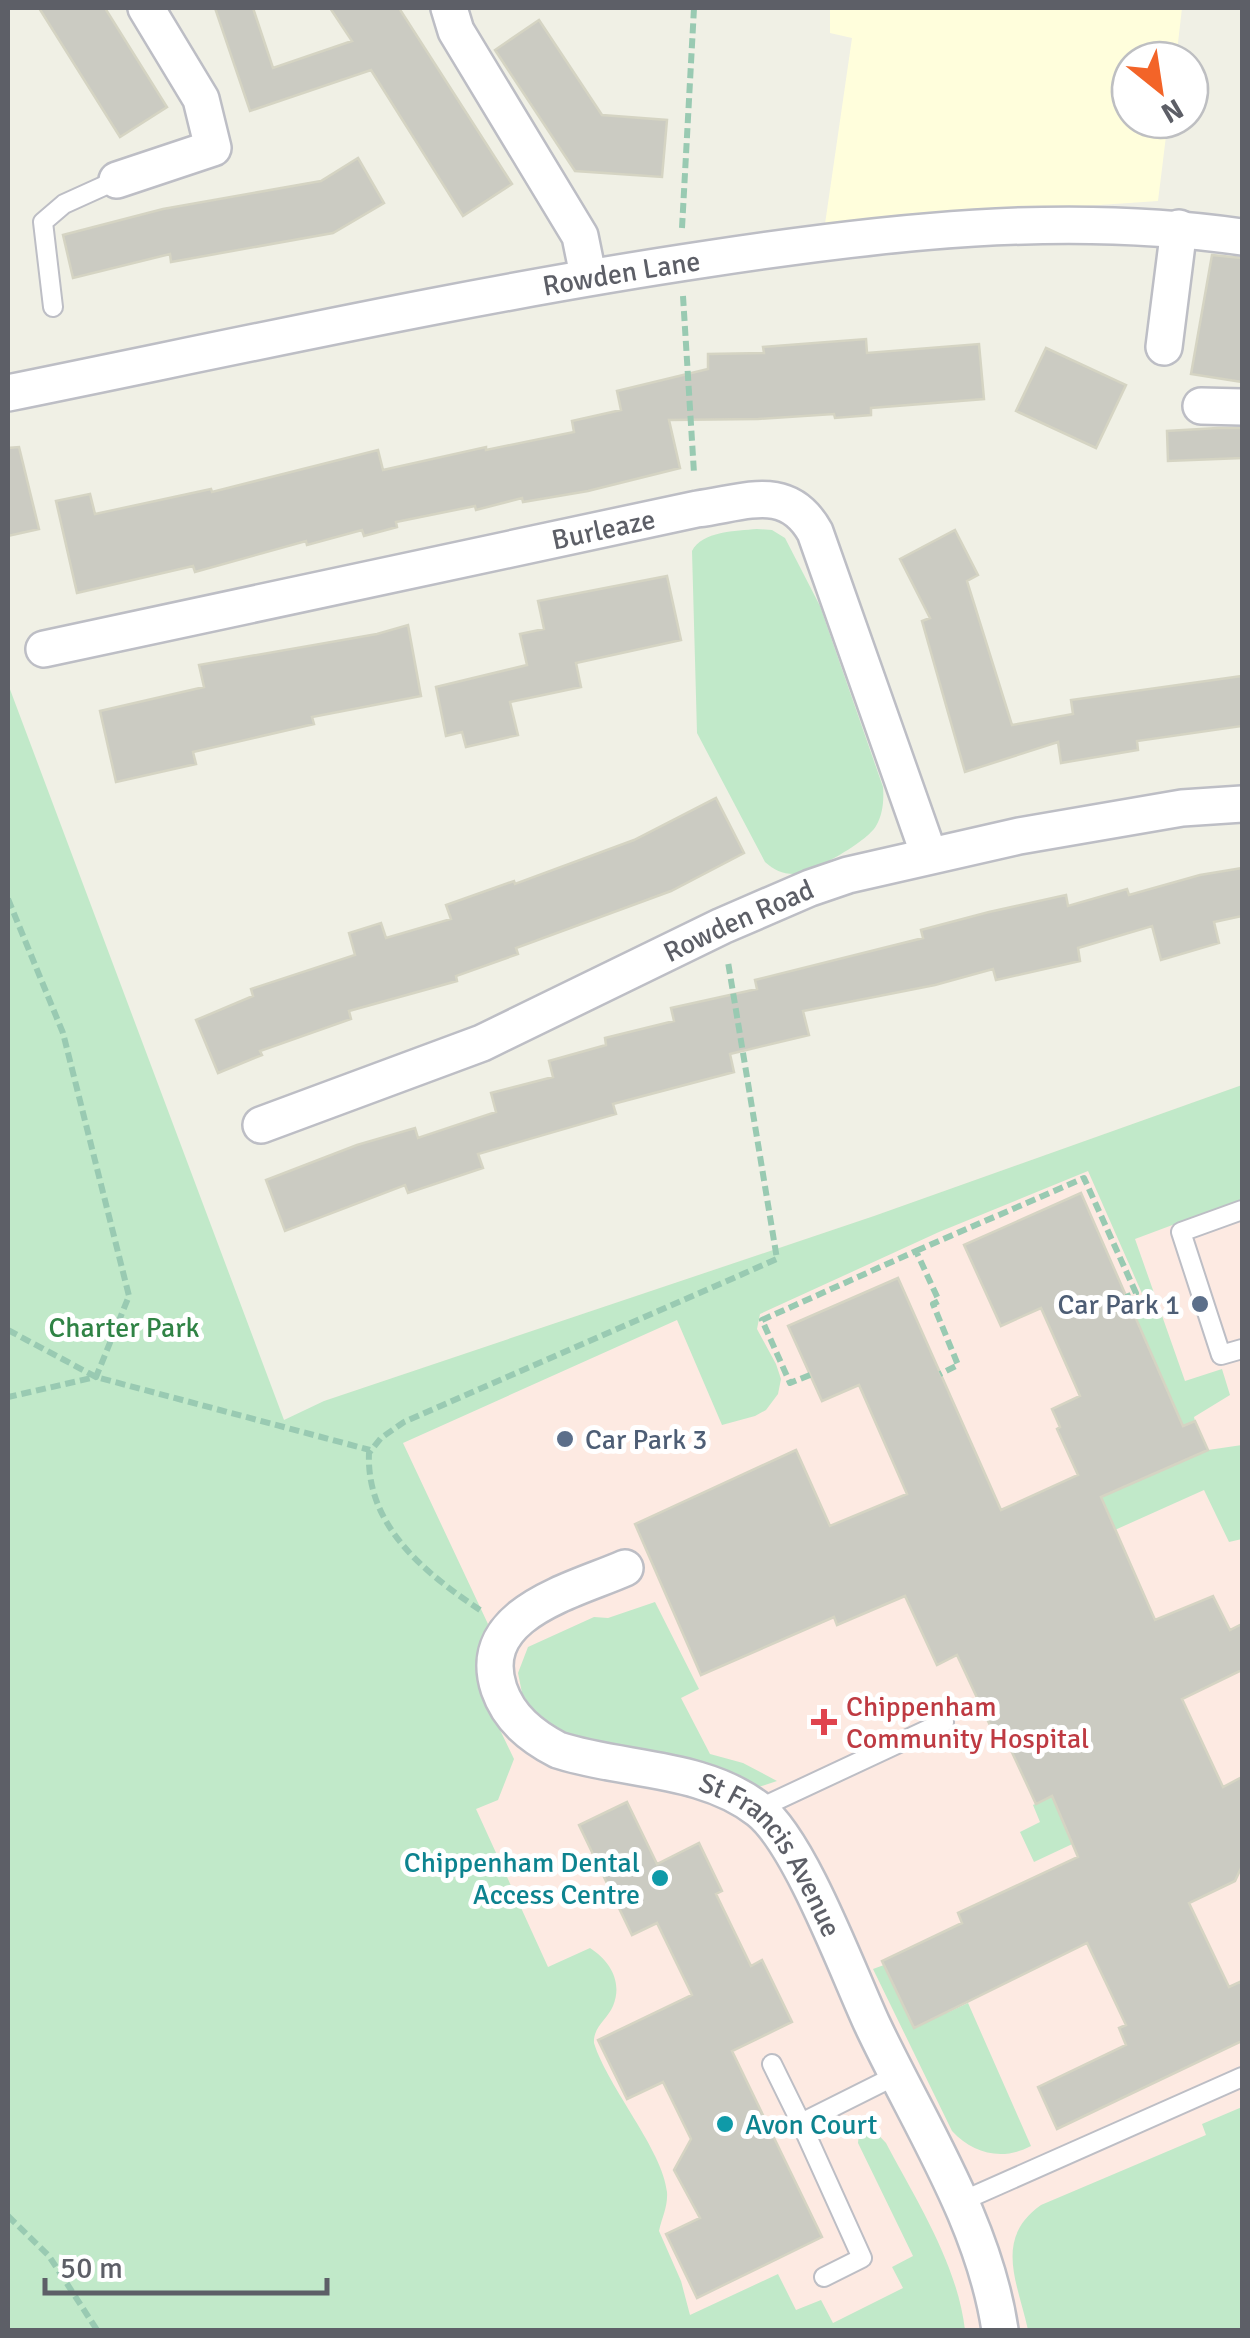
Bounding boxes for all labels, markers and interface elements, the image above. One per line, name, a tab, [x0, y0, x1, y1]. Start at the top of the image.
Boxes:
north arrow	[1110, 40, 1210, 140]
text: N	[1155, 91, 1189, 130]
street label: Rowden Lane	[540, 244, 703, 304]
street label: Burleaze	[549, 502, 658, 558]
street label: Rowden Road	[658, 872, 819, 970]
place label: Car Park 1	[1058, 1288, 1180, 1322]
marker: Car Park 1	[1189, 1293, 1211, 1315]
park label: Charter Park	[48, 1311, 200, 1345]
place label: Car Park 3	[585, 1423, 707, 1457]
marker: Car Park 3	[554, 1428, 576, 1450]
place label: Chippenham Community Hospital	[846, 1690, 1089, 1756]
marker: Chippenham Community Hospital	[811, 1709, 837, 1735]
street label: St Francis Avenue	[695, 1766, 848, 1942]
place label: Chippenham Dental Access Centre	[404, 1846, 640, 1912]
marker: Chippenham Dental Access Centre	[649, 1867, 671, 1889]
place label: Avon Court	[745, 2108, 877, 2142]
marker: Avon Court	[714, 2113, 736, 2135]
scale bar	[45, 2233, 328, 2295]
text: 50 m	[60, 2250, 123, 2287]

